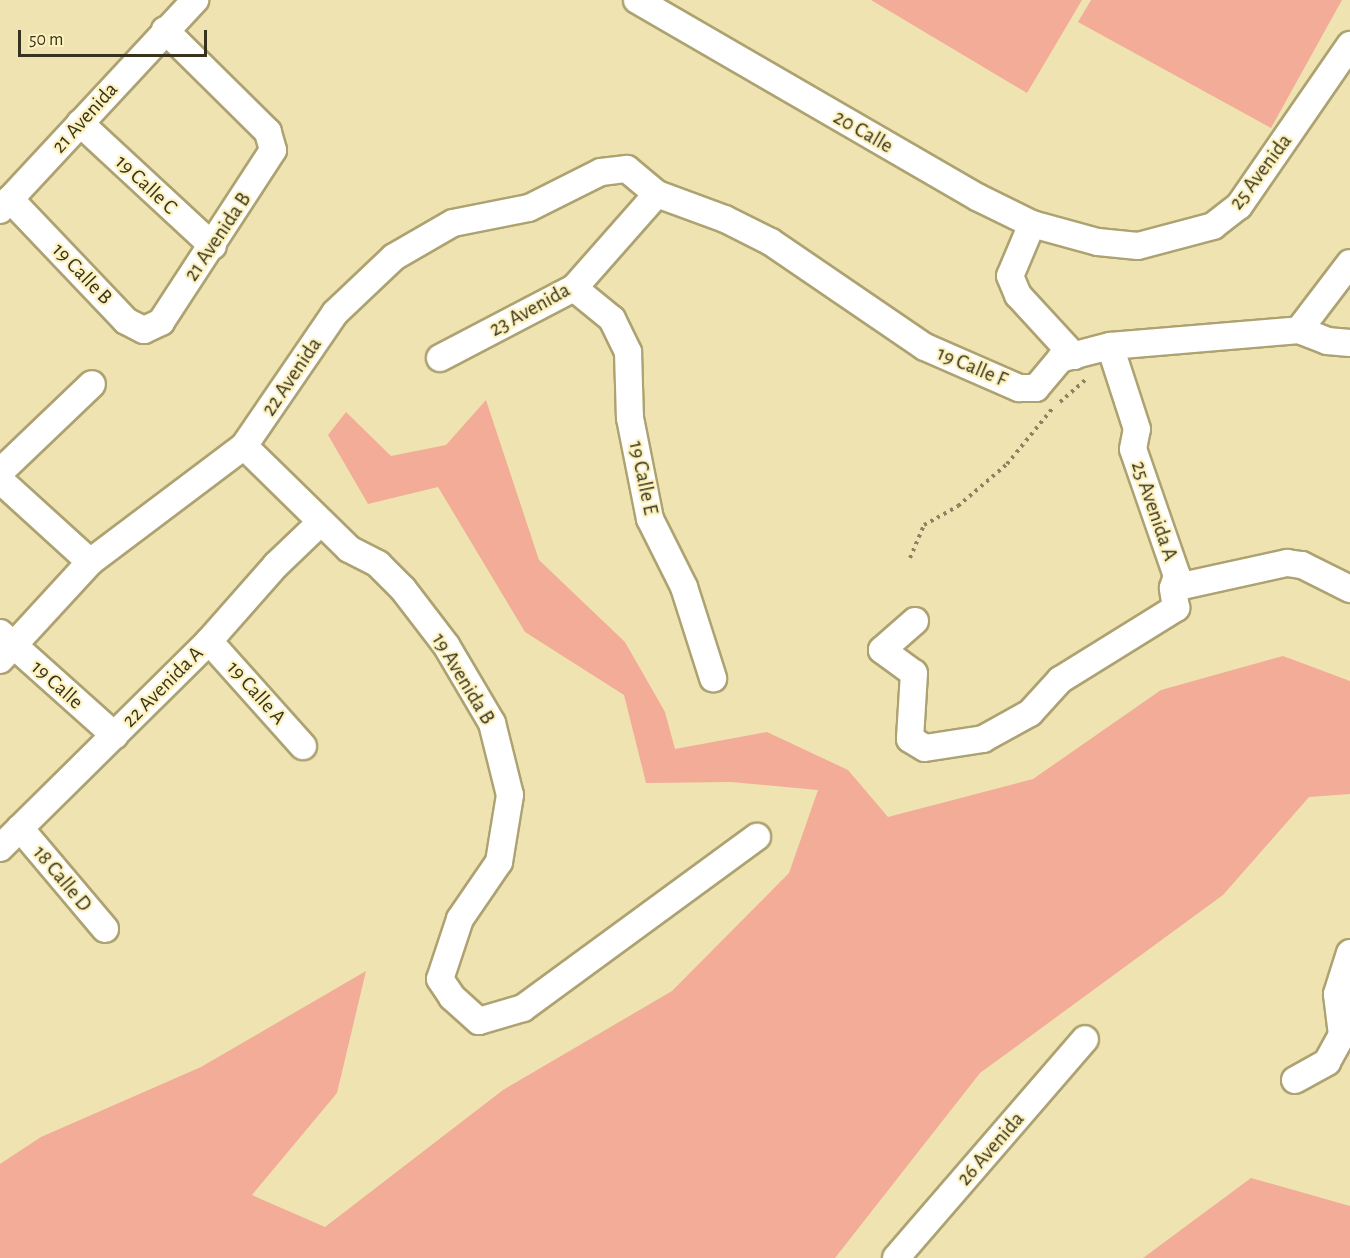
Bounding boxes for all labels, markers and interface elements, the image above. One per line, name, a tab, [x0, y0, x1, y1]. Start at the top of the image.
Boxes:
scale bar	[21, 18, 210, 56]
text: 50 m	[29, 31, 63, 49]
street label: 21 Avenida	[47, 77, 123, 159]
street label: 20 Calle	[829, 105, 897, 159]
street label: 25 Avenida	[1224, 129, 1298, 215]
street label: 19 Calle C	[110, 150, 182, 220]
street label: 21 Avenida B	[179, 188, 257, 286]
street label: 19 Calle B	[47, 238, 117, 310]
street label: 23 Avenida	[485, 278, 575, 342]
street label: 22 Avenida	[257, 333, 327, 421]
street label: 19 Calle F	[933, 341, 1011, 393]
street label: 19 Calle E	[623, 439, 663, 517]
street label: 25 Avenida A	[1125, 458, 1183, 564]
street label: 19 Avenida B	[426, 629, 500, 729]
street label: 22 Avenida A	[117, 641, 209, 733]
street label: 19 Calle	[26, 655, 88, 715]
street label: 19 Calle A	[221, 656, 291, 730]
street label: 18 Calle D	[27, 841, 97, 917]
street label: 26 Avenida	[952, 1107, 1030, 1191]

